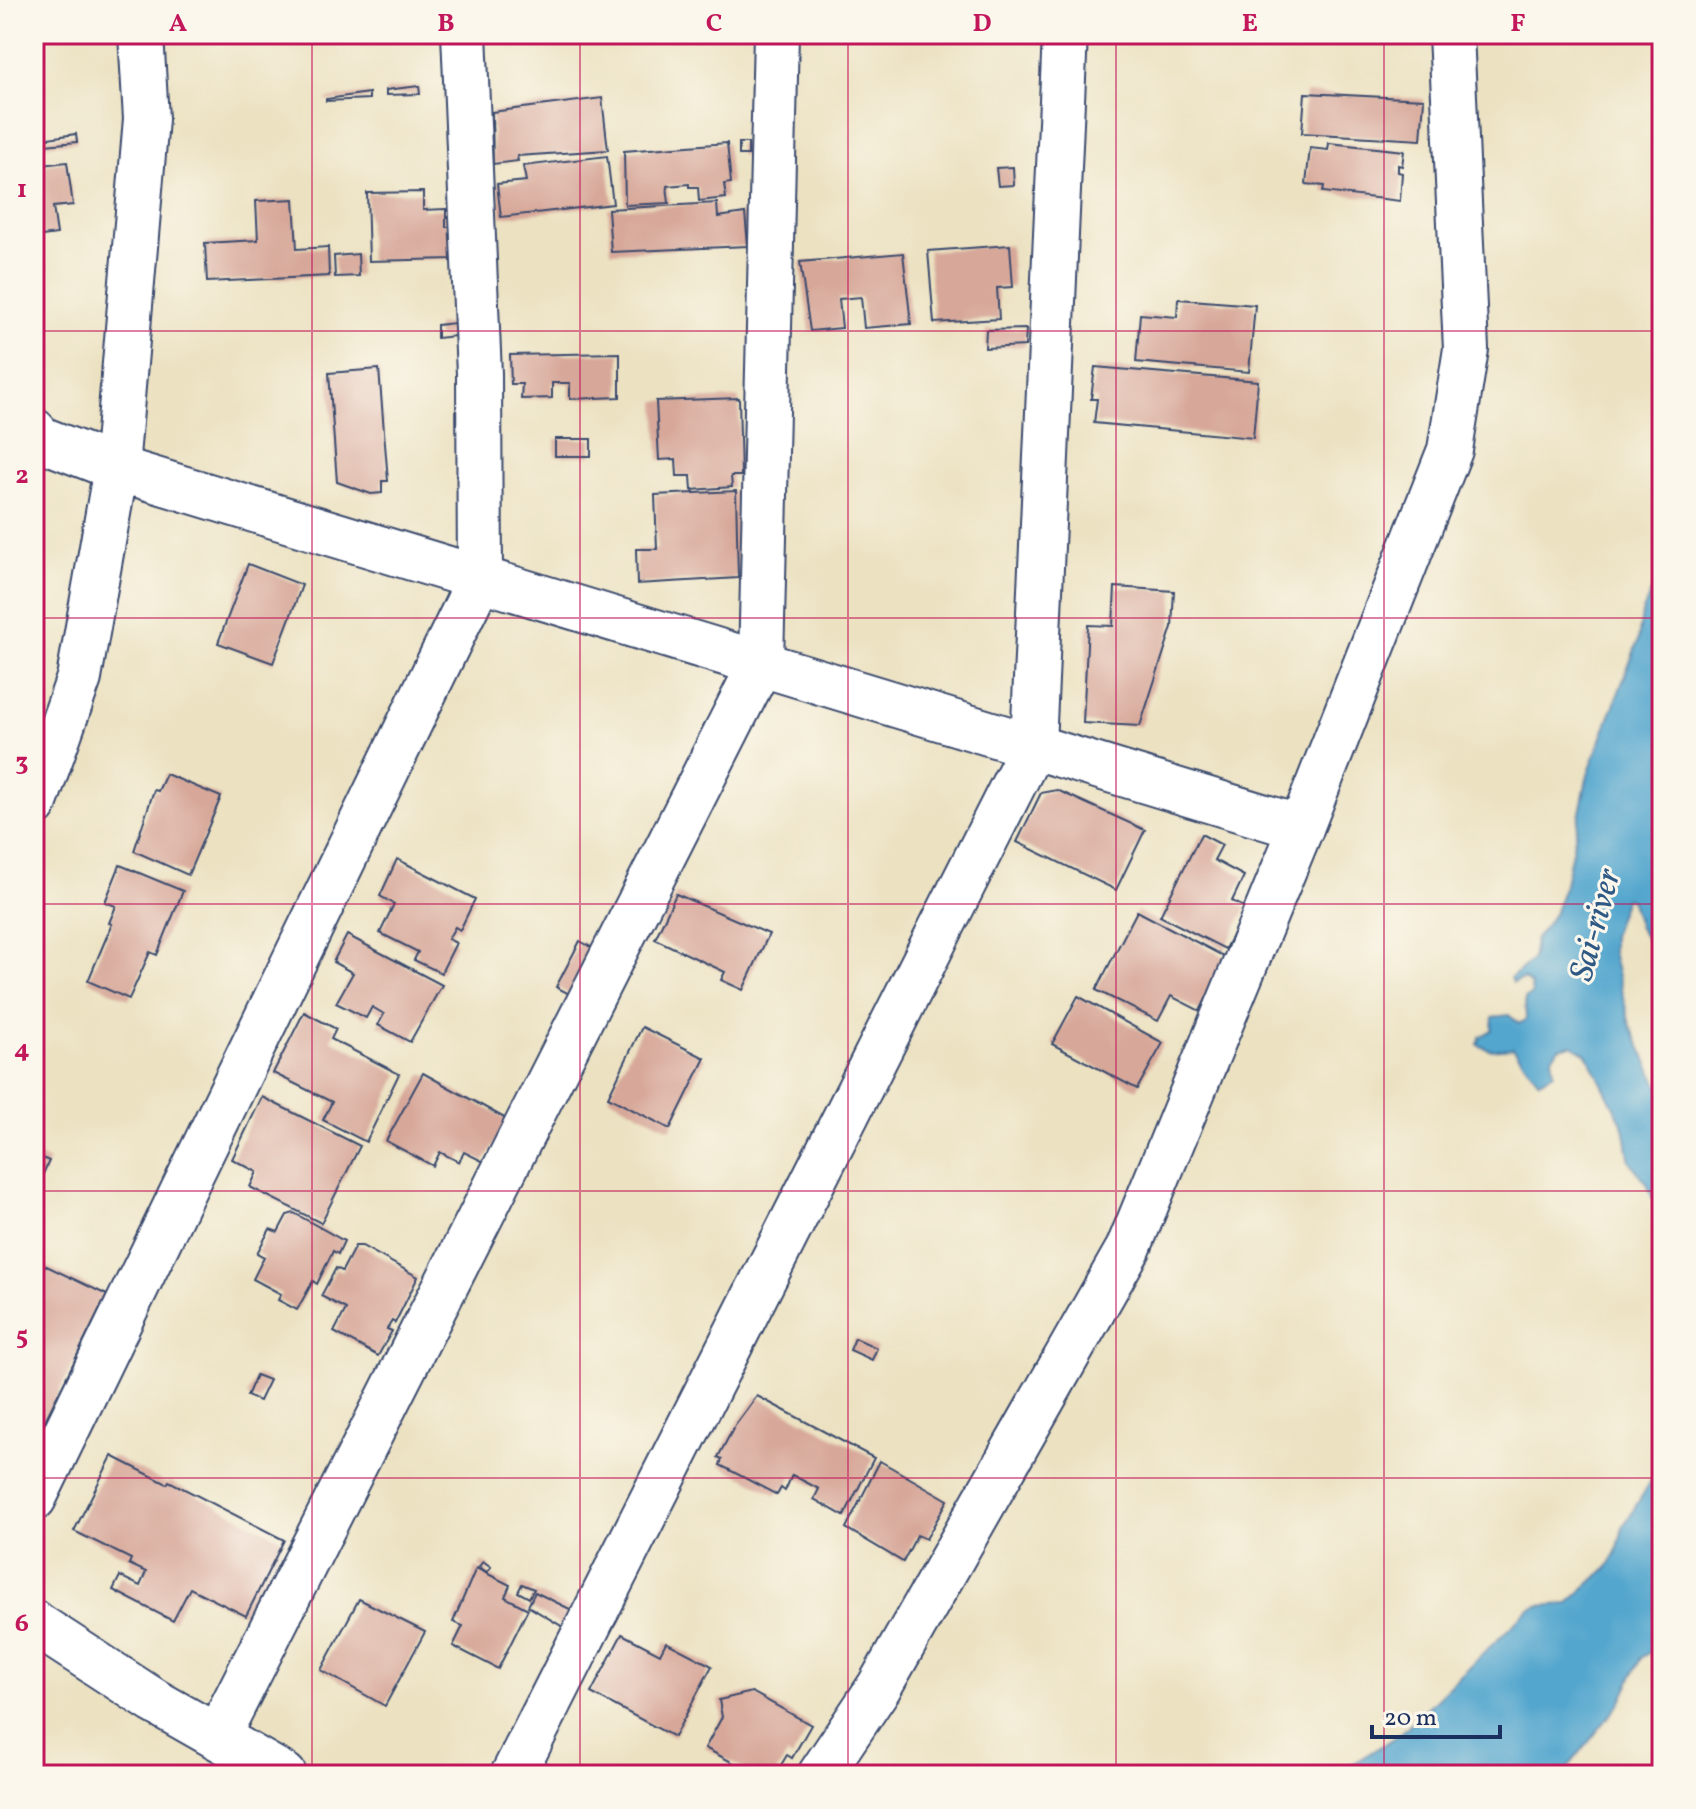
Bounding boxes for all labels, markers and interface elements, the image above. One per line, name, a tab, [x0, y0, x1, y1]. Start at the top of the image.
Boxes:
text: A	[169, 6, 188, 42]
text: B	[437, 6, 455, 42]
text: C	[706, 6, 722, 42]
text: D	[972, 6, 992, 42]
text: E	[1242, 6, 1258, 42]
text: F	[1510, 6, 1526, 42]
text: 1	[17, 172, 27, 208]
text: 2	[15, 458, 29, 494]
text: 3	[15, 745, 29, 781]
water label: Sai-river	[1559, 863, 1635, 986]
text: 4	[14, 1032, 30, 1068]
text: 5	[16, 1319, 28, 1355]
text: 6	[15, 1606, 29, 1642]
scale bar	[1372, 1689, 1500, 1739]
text: 20 m	[1384, 1702, 1437, 1736]

